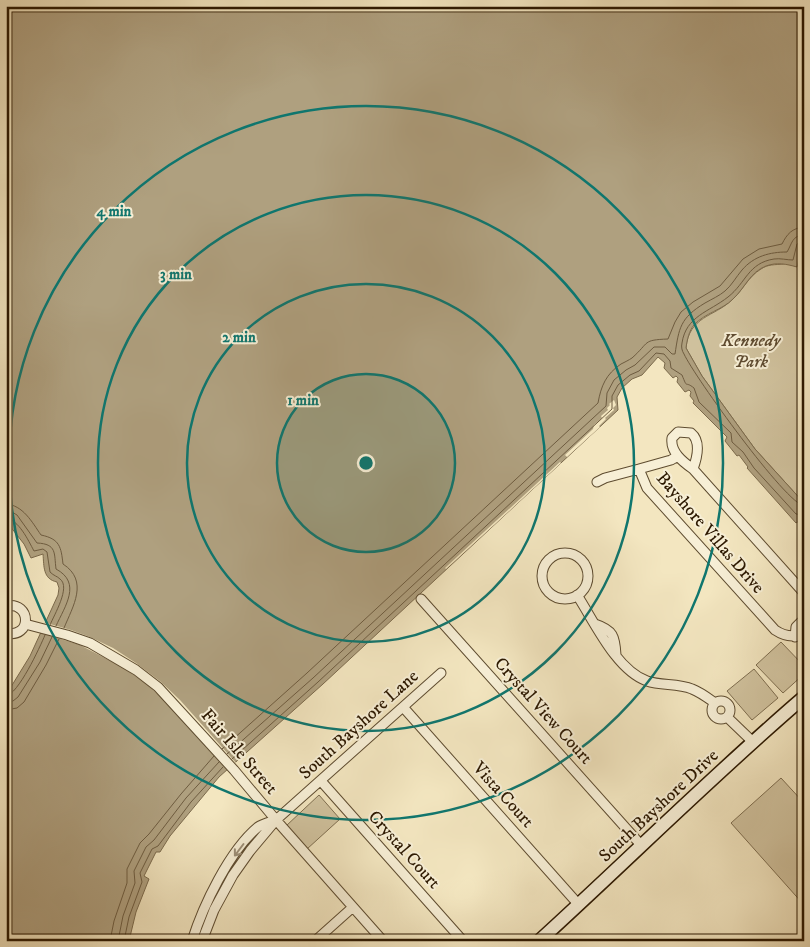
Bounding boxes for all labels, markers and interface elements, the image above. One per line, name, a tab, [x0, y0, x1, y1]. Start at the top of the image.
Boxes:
text: 4 min	[96, 202, 132, 221]
text: 3 min	[160, 265, 192, 284]
text: 2 min	[222, 328, 256, 347]
park label: Kennedy Park	[721, 330, 781, 373]
text: 1 min	[287, 391, 319, 410]
centre of rings	[357, 454, 375, 472]
street label: Bayshore Villas Drive	[651, 468, 769, 598]
street label: Crystal View Court	[489, 653, 597, 769]
street label: South Bayshore Lane	[295, 666, 423, 784]
street label: Fair Isle Street	[196, 705, 282, 799]
street label: South Bayshore Drive	[595, 745, 723, 867]
street label: Vista Court	[467, 757, 538, 833]
street label: Crystal Court	[363, 806, 445, 894]
one-way arrow	[234, 843, 245, 856]

